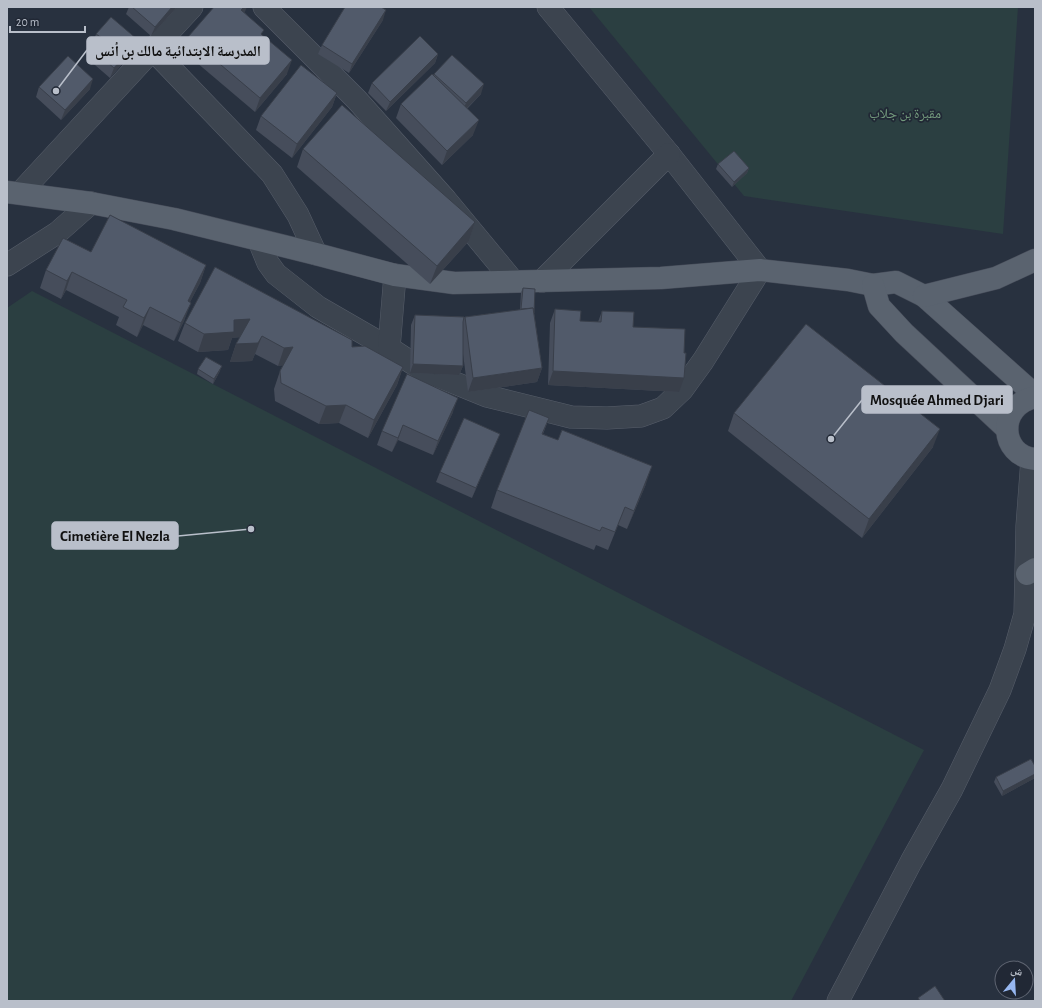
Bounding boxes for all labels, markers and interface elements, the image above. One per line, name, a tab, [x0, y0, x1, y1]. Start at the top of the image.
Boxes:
scale bar	[10, 8, 85, 34]
text: 20 m	[16, 16, 39, 28]
callout: المدرسة الابتدائية مالك بن أنس	[87, 37, 269, 64]
text: المدرسة الابتدائية مالك بن أنس	[95, 42, 261, 60]
park label: مقبرة بن جلاب	[869, 107, 941, 122]
callout: Mosquée Ahmed Djari	[862, 386, 1012, 413]
text: Mosquée Ahmed Djari	[870, 393, 1004, 408]
callout: Cimetière El Nezla	[52, 522, 178, 549]
text: Cimetière El Nezla	[60, 529, 170, 544]
north arrow	[994, 960, 1034, 1000]
text: ش	[1009, 964, 1024, 980]

